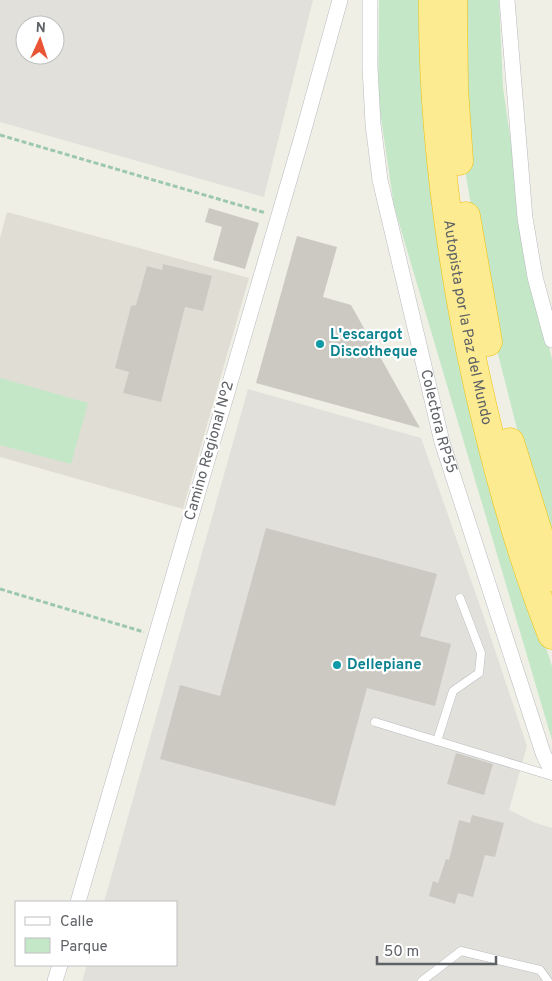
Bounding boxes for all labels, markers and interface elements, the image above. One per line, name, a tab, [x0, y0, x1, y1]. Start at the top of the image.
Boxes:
north arrow	[15, 15, 65, 65]
text: N	[35, 20, 46, 37]
street label: Autopista por la Paz del Mundo	[439, 219, 496, 427]
place label: L'escargot Discotheque	[330, 326, 418, 362]
marker: L'escargot Discotheque	[314, 338, 326, 350]
street label: Colectora RP55	[416, 368, 461, 476]
street label: Camino Regional Nº2	[181, 379, 239, 523]
place label: Dellepiane	[347, 656, 422, 675]
marker: Dellepiane	[331, 659, 343, 671]
legend	[15, 901, 178, 966]
text: Calle	[60, 913, 94, 932]
scale bar	[377, 934, 496, 966]
text: Parque	[60, 938, 108, 957]
text: 50 m	[384, 943, 419, 962]

